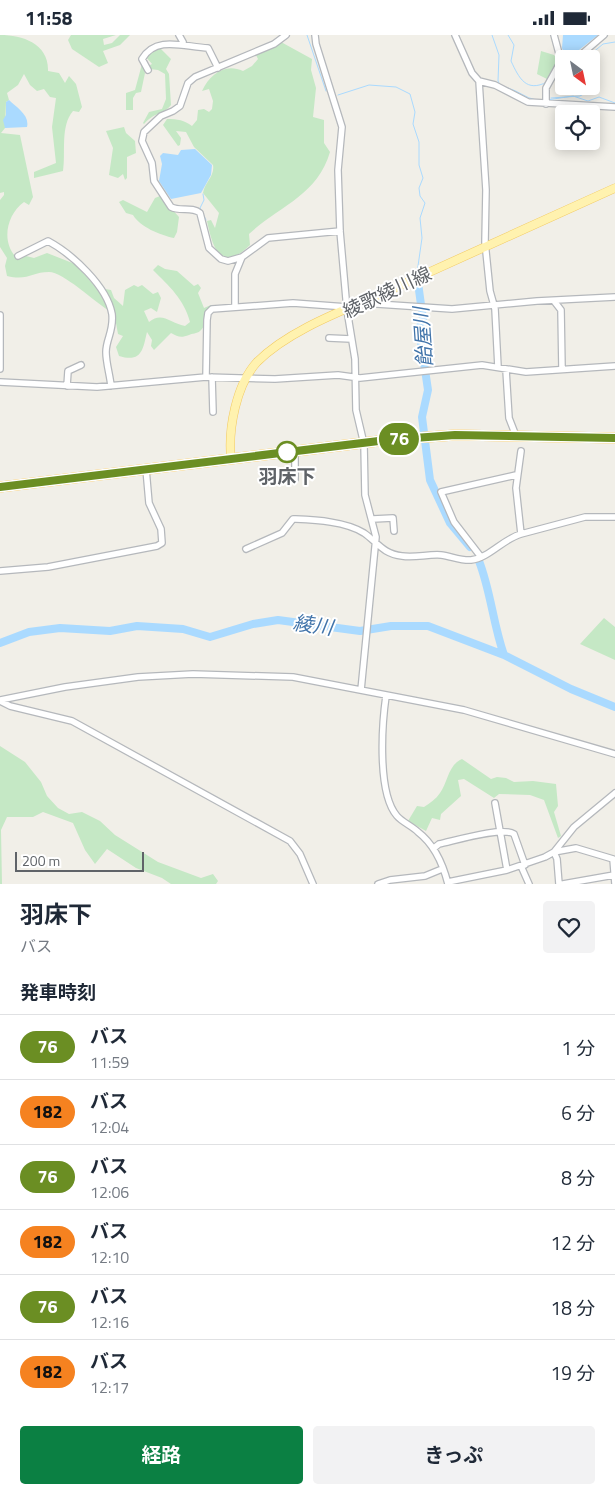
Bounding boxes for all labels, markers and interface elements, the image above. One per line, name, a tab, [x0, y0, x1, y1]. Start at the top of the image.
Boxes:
text: 11:58	[25, 3, 72, 32]
north arrow	[555, 50, 600, 95]
map controls	[555, 50, 600, 150]
button: locate	[555, 105, 600, 150]
street label: 綾歌綾川線	[338, 258, 436, 325]
water label: 飴屋川	[405, 304, 440, 368]
line badge: 76	[376, 423, 422, 455]
text: 76	[389, 425, 409, 452]
marker: 羽床下	[276, 441, 298, 463]
place label: 羽床下	[258, 461, 316, 490]
water label: 綾川	[291, 606, 337, 643]
scale bar	[15, 849, 144, 872]
text: 200 m	[22, 850, 60, 871]
text: 羽床下	[20, 896, 92, 932]
button: heart	[543, 901, 595, 953]
text: バス	[20, 934, 52, 958]
text: 発車時刻	[20, 977, 96, 1006]
text: バス	[90, 1021, 128, 1050]
text: 76	[37, 1033, 58, 1060]
text: 1 分	[561, 1033, 595, 1062]
text: 11:59	[90, 1050, 129, 1074]
text: バス	[90, 1086, 128, 1115]
text: 182	[32, 1098, 63, 1125]
text: 6 分	[561, 1098, 595, 1127]
text: 12:04	[90, 1115, 129, 1139]
text: バス	[90, 1151, 128, 1180]
text: 76	[37, 1163, 58, 1190]
text: 8 分	[561, 1163, 595, 1192]
text: 12:06	[90, 1180, 129, 1204]
text: バス	[90, 1216, 128, 1245]
text: 182	[32, 1228, 63, 1255]
text: 12 分	[551, 1228, 595, 1257]
text: 12:10	[90, 1245, 129, 1269]
text: バス	[90, 1281, 128, 1310]
text: 76	[37, 1293, 58, 1320]
text: 18 分	[551, 1293, 595, 1322]
text: 12:16	[90, 1310, 129, 1334]
text: バス	[90, 1346, 128, 1375]
text: 182	[32, 1358, 63, 1385]
text: 19 分	[551, 1358, 595, 1387]
text: 12:17	[90, 1375, 129, 1399]
button: 経路	[20, 1426, 303, 1484]
button: きっぷ	[313, 1426, 595, 1484]

